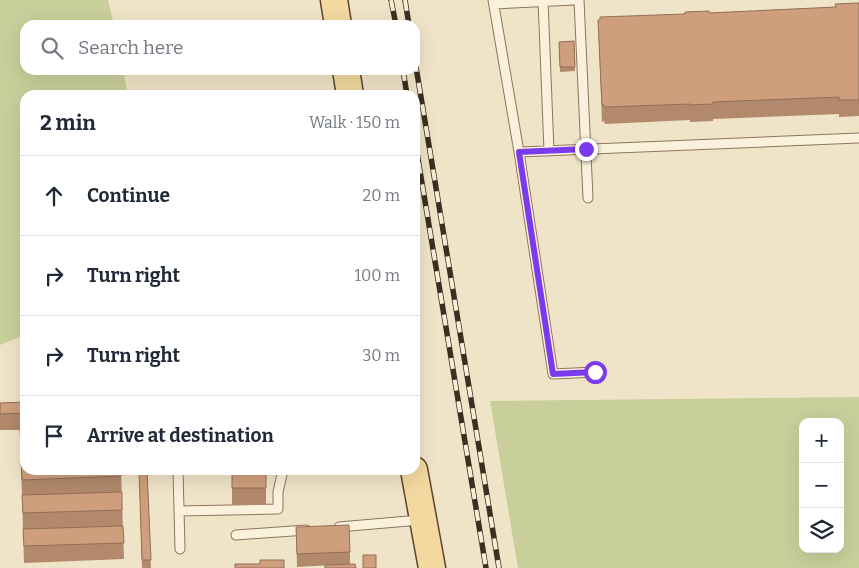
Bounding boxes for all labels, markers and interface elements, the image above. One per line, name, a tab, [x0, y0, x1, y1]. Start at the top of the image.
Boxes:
search box	[20, 20, 420, 75]
icon: search	[38, 34, 66, 62]
text: Search here	[78, 36, 183, 59]
text: 2 min	[40, 110, 96, 136]
text: Walk · 150 m	[309, 113, 400, 132]
route end	[575, 138, 598, 161]
icon: ahead	[40, 182, 68, 210]
text: Continue	[87, 184, 170, 207]
text: 20 m	[363, 186, 400, 205]
icon: right	[40, 262, 68, 290]
text: Turn right	[87, 264, 180, 287]
text: 100 m	[355, 266, 400, 285]
icon: right	[40, 342, 68, 370]
text: Turn right	[87, 344, 180, 367]
text: 30 m	[362, 346, 400, 365]
route start	[584, 361, 607, 384]
map controls	[799, 418, 844, 553]
button: +	[799, 418, 844, 463]
icon: arrive	[40, 422, 68, 450]
text: Arrive at destination	[87, 424, 274, 447]
button: −	[799, 463, 844, 508]
button: layers	[799, 508, 844, 553]

